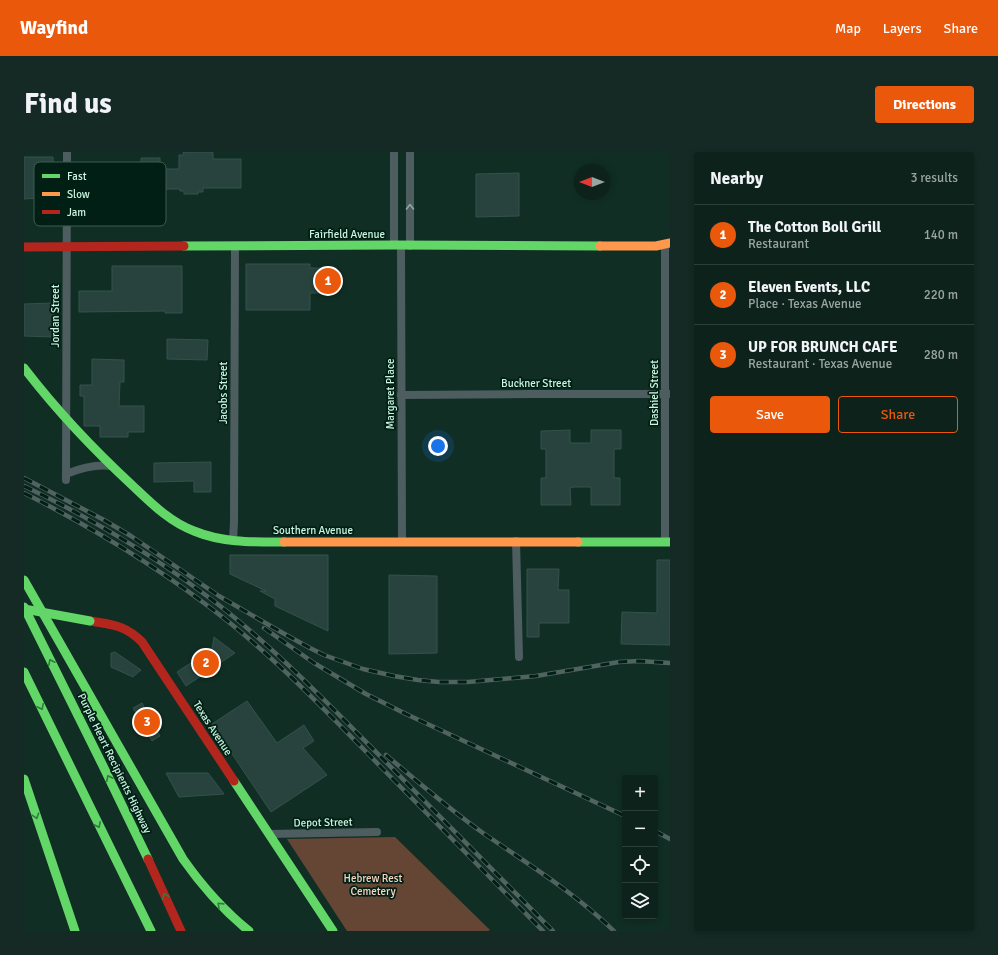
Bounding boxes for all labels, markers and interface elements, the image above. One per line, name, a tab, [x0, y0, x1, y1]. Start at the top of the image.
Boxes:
text: Wayfind	[20, 16, 88, 40]
text: Map	[835, 20, 861, 37]
text: Layers	[883, 20, 922, 37]
text: Share	[944, 20, 978, 37]
button: Directions	[875, 86, 974, 123]
text: Find us	[24, 87, 112, 121]
legend	[34, 162, 166, 226]
north arrow	[574, 164, 610, 200]
text: Nearby	[710, 168, 763, 189]
text: Fast	[67, 170, 87, 183]
text: 3 results	[910, 170, 958, 186]
text: Slow	[67, 188, 90, 201]
one-way arrow	[406, 204, 414, 210]
text: Jam	[67, 206, 86, 219]
text: The Cotton Boll Grill	[748, 218, 881, 236]
text: 1	[719, 227, 727, 243]
text: 140 m	[924, 227, 958, 243]
street label: Fairfield Avenue	[309, 228, 385, 241]
text: Restaurant	[748, 236, 809, 252]
pin: 1	[315, 266, 341, 296]
text: Eleven Events, LLC	[748, 278, 870, 296]
street label: Jordan Street	[49, 284, 62, 348]
text: 2	[719, 287, 727, 303]
text: 220 m	[924, 287, 958, 303]
text: Place · Texas Avenue	[748, 296, 862, 312]
text: UP FOR BRUNCH CAFE	[748, 338, 898, 356]
text: 3	[719, 347, 727, 363]
text: 280 m	[924, 347, 958, 363]
text: Restaurant · Texas Avenue	[748, 356, 892, 372]
street label: Margaret Place	[384, 358, 397, 430]
street label: Dashiel Street	[648, 360, 661, 426]
street label: Jacobs Street	[217, 361, 230, 424]
street label: Buckner Street	[501, 377, 571, 390]
button: Save	[710, 396, 830, 433]
button: Share	[838, 396, 958, 433]
your location	[428, 436, 448, 456]
street label: Southern Avenue	[273, 524, 353, 537]
pin: 2	[193, 648, 219, 678]
one-way arrow	[48, 658, 56, 666]
street label: Purple Heart Recipients Highway	[75, 691, 155, 836]
street label: Texas Avenue	[190, 699, 235, 758]
one-way arrow	[37, 703, 44, 711]
pin: 3	[134, 707, 160, 737]
one-way arrow	[106, 775, 114, 782]
map controls	[622, 775, 658, 919]
button: +	[622, 775, 658, 811]
button: −	[622, 811, 658, 847]
one-way arrow	[32, 812, 40, 819]
street label: Depot Street	[293, 815, 353, 830]
one-way arrow	[93, 820, 101, 828]
button: locate	[622, 847, 658, 883]
park label: Hebrew Rest Cemetery	[344, 872, 403, 898]
button: layers	[622, 883, 658, 919]
one-way arrow	[161, 892, 169, 899]
one-way arrow	[217, 902, 225, 910]

